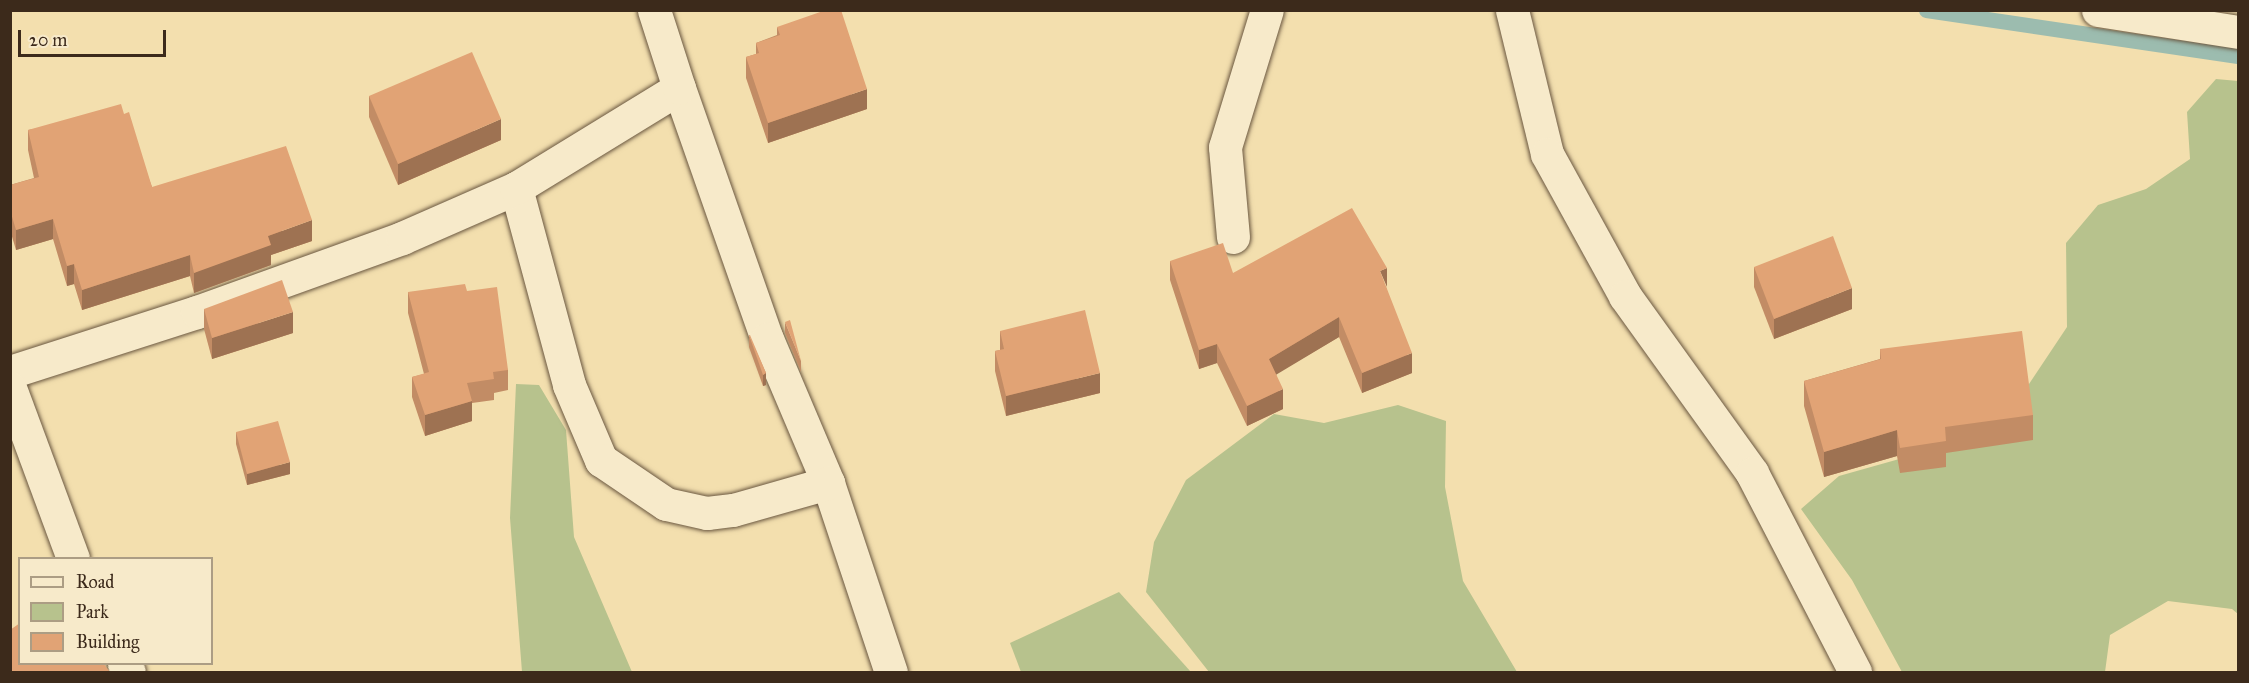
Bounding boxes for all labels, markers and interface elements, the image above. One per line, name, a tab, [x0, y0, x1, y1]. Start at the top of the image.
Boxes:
scale bar	[21, 18, 170, 56]
text: 20 m	[29, 29, 67, 51]
legend	[18, 557, 213, 665]
text: Road	[76, 571, 114, 593]
text: Park	[76, 601, 109, 623]
text: Building	[76, 631, 139, 653]

